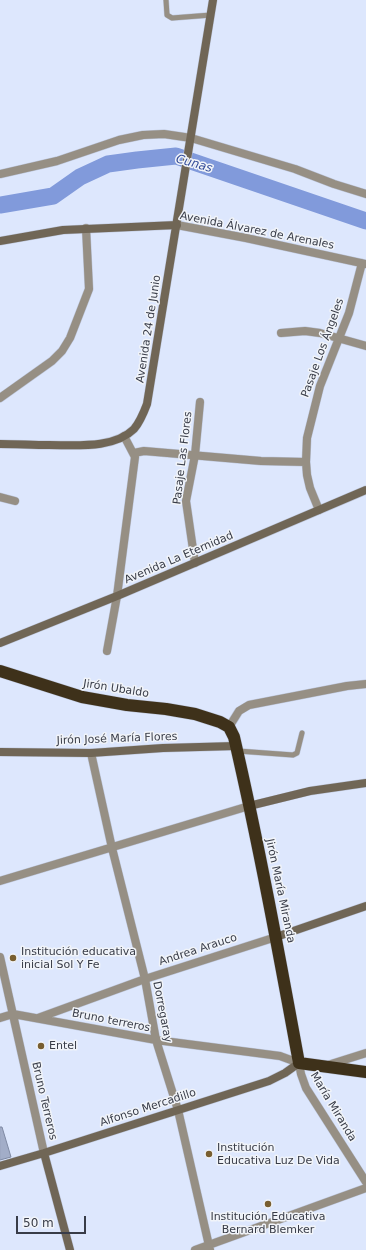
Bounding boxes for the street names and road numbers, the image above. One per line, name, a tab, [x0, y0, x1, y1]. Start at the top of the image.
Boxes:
street label: Avenida Álvarez de Arenales	[179, 210, 335, 252]
street label: Avenida 24 de Junio	[134, 274, 164, 384]
street label: Pasaje Los Ángeles	[299, 297, 347, 399]
street label: Pasaje Las Flores	[171, 411, 195, 505]
street label: Avenida La Eternidad	[123, 529, 235, 587]
street label: Jirón Ubaldo	[82, 677, 150, 701]
street label: Jirón José María Flores	[56, 730, 178, 748]
street label: Jirón María Miranda	[262, 838, 298, 944]
street label: Andrea Arauco	[157, 931, 239, 969]
street label: Dorregaray	[150, 980, 174, 1044]
street label: Bruno terreros	[71, 1007, 151, 1035]
street label: Bruno Terreros	[29, 1061, 59, 1141]
street label: María Miranda	[307, 1070, 359, 1144]
street label: Alfonso Mercadillo	[98, 1086, 198, 1130]

